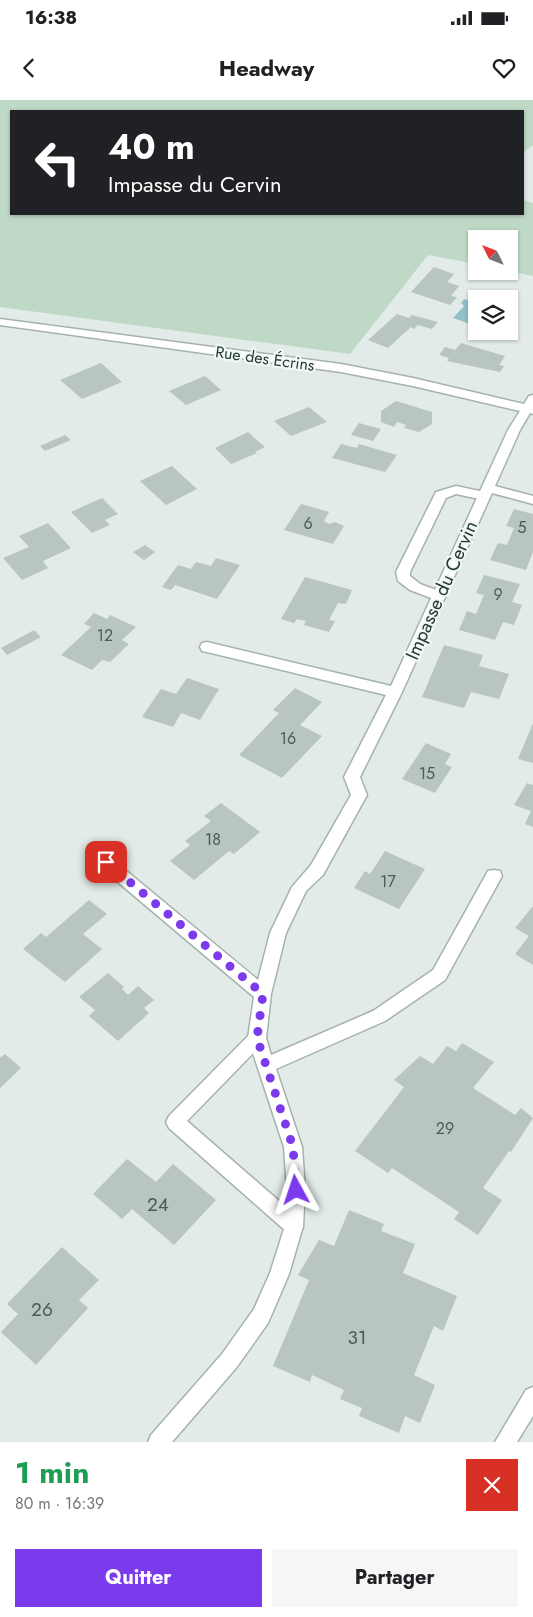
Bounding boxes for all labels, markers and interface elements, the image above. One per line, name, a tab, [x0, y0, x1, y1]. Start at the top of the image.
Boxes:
text: 16:38	[25, 4, 77, 31]
text: Headway	[219, 52, 314, 84]
icon: back	[15, 54, 43, 82]
icon: heart	[490, 54, 518, 82]
text: 40 m	[108, 122, 195, 172]
icon: left	[25, 130, 90, 195]
text: Impasse du Cervin	[108, 168, 282, 200]
north arrow	[468, 230, 518, 280]
map controls	[468, 230, 518, 340]
button: layers	[468, 290, 518, 340]
street label: Rue des Écrins	[214, 340, 316, 377]
house number: 6	[303, 512, 313, 535]
street label: Impasse du Cervin	[399, 516, 484, 664]
house number: 5	[517, 516, 527, 539]
house number: 9	[493, 583, 503, 606]
house number: 12	[97, 624, 113, 647]
house number: 16	[280, 727, 296, 750]
house number: 15	[419, 762, 435, 785]
house number: 18	[205, 828, 221, 851]
pin	[85, 841, 127, 883]
icon: arrive	[92, 848, 120, 876]
house number: 17	[380, 870, 396, 893]
house number: 29	[436, 1117, 454, 1140]
position arrow	[269, 1163, 321, 1215]
house number: 24	[147, 1191, 169, 1218]
house number: 26	[31, 1296, 53, 1323]
house number: 31	[348, 1324, 366, 1351]
text: 1 min	[15, 1451, 89, 1494]
button: close	[466, 1459, 518, 1511]
text: 80 m · 16:39	[15, 1492, 104, 1515]
button: Quitter	[15, 1549, 262, 1607]
button: Partager	[272, 1549, 518, 1607]

